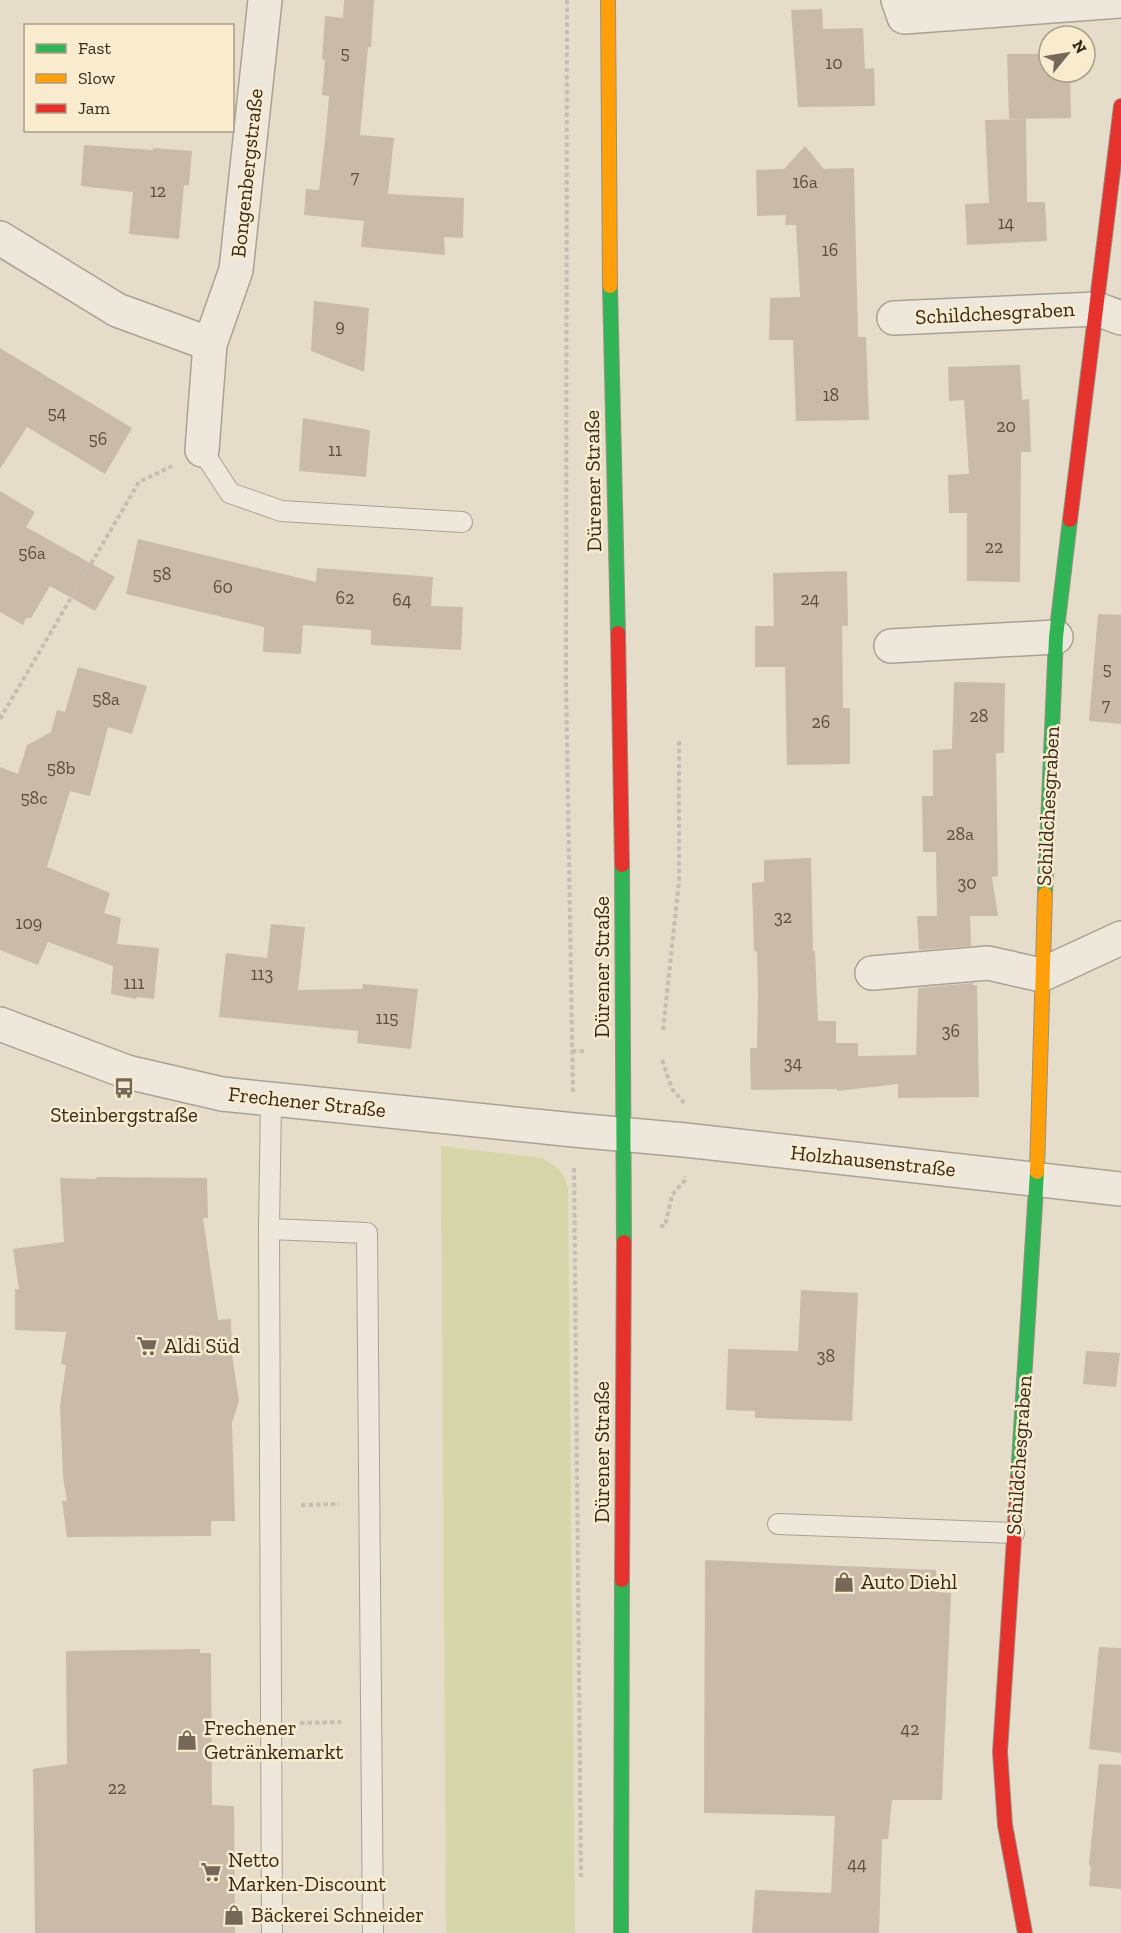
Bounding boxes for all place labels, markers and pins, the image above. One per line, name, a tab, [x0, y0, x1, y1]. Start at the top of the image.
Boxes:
bus stop icon: Steinbergstraße	[112, 1076, 136, 1100]
place label: Steinbergstraße	[50, 1102, 198, 1127]
place label: Aldi Süd	[164, 1333, 240, 1358]
supermarket icon: Aldi Süd	[135, 1334, 159, 1358]
place label: Auto Diehl	[861, 1569, 958, 1594]
shop icon: Auto Diehl	[832, 1570, 856, 1594]
place label: Frechener Getränkemarkt	[204, 1715, 343, 1764]
shop icon: Frechener Getränkemarkt	[175, 1728, 199, 1752]
place label: Netto Marken-Discount	[228, 1847, 386, 1896]
supermarket icon: Netto Marken-Discount	[199, 1860, 223, 1884]
place label: Bäckerei Schneider	[251, 1902, 424, 1927]
shop icon: Bäckerei Schneider	[222, 1903, 246, 1927]

